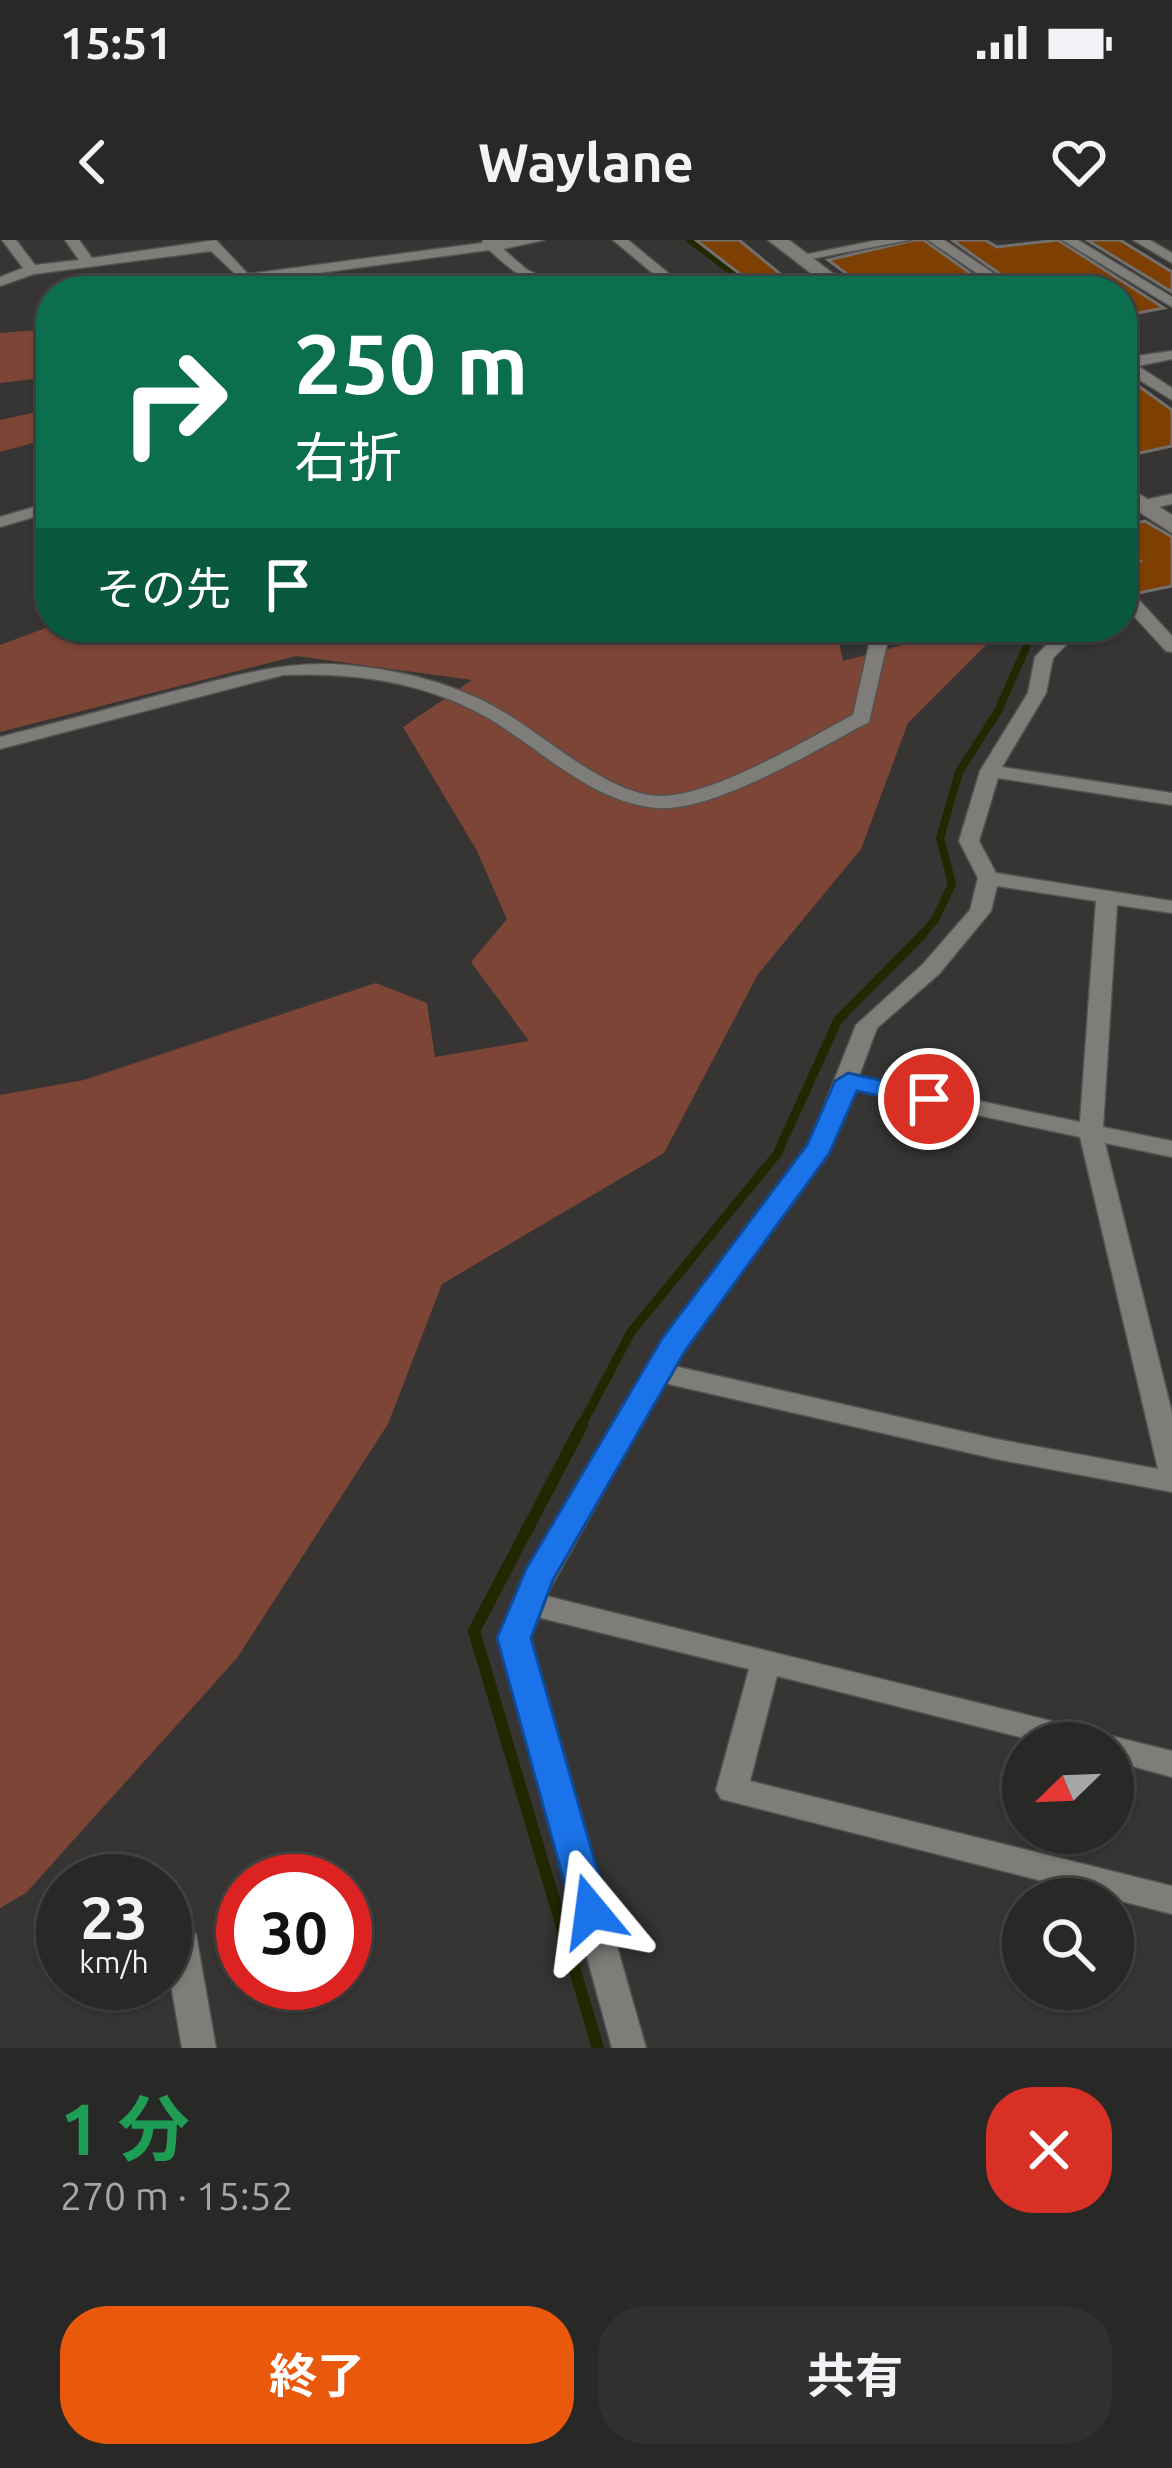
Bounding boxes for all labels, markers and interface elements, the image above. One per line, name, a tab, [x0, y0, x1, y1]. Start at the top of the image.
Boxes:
text: 15:51	[60, 17, 173, 68]
icon: back	[60, 129, 126, 195]
icon: heart	[1046, 129, 1112, 195]
text: Waylane	[478, 132, 694, 192]
text: 250 m	[294, 316, 528, 410]
icon: right	[96, 324, 252, 480]
text: 右折	[294, 427, 402, 487]
icon: arrive	[255, 552, 321, 618]
text: その先	[96, 563, 231, 614]
pin	[878, 1048, 980, 1150]
icon: arrive	[896, 1066, 962, 1132]
north arrow	[1002, 1722, 1134, 1854]
map controls	[1002, 1722, 1134, 2010]
position arrow	[528, 1848, 654, 1974]
speed limit sign: 30	[216, 1854, 372, 2010]
button: search	[1002, 1878, 1134, 2010]
text: 23	[80, 1883, 148, 1950]
text: km/h	[79, 1945, 149, 1979]
button: close	[986, 2087, 1112, 2213]
text: 1 分	[60, 2088, 190, 2169]
text: 270 m · 15:52	[60, 2174, 294, 2217]
button: 終了	[60, 2306, 574, 2444]
button: 共有	[598, 2306, 1112, 2444]

